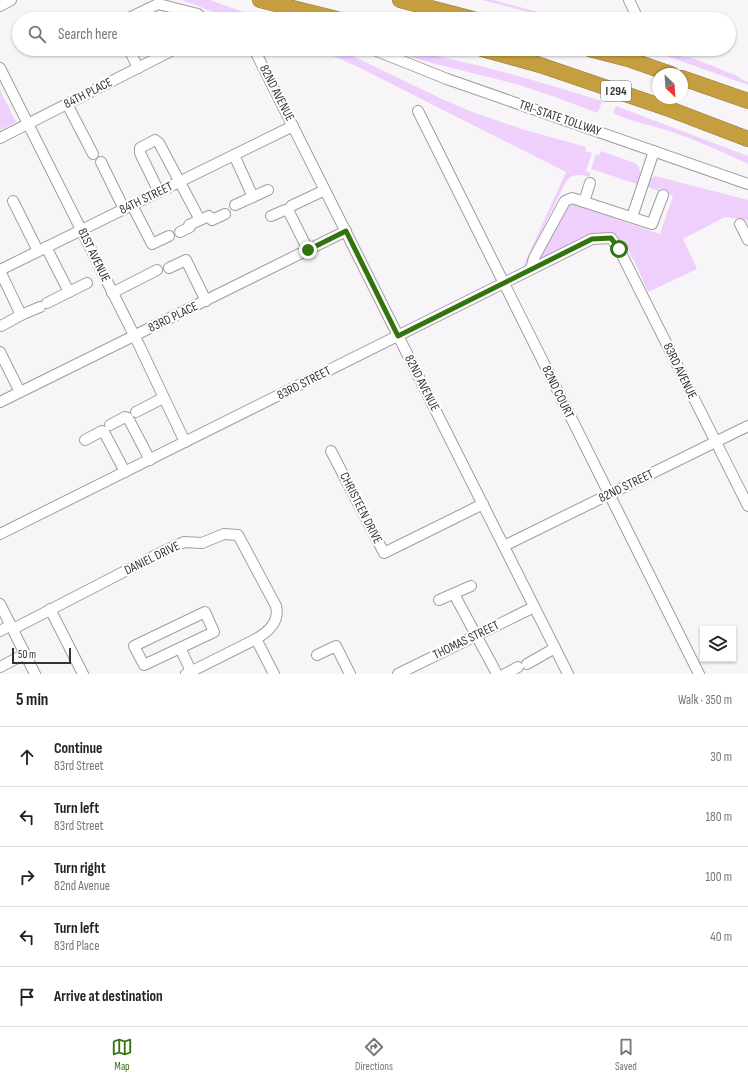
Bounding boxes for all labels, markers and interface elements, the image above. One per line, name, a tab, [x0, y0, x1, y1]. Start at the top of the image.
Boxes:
search box	[12, 12, 736, 56]
icon: search	[26, 23, 48, 45]
text: Search here	[58, 25, 118, 44]
street label: 82ND AVENUE	[256, 62, 298, 124]
north arrow	[652, 68, 688, 104]
street label: 84TH PLACE	[61, 74, 115, 112]
road number: I 294	[601, 81, 631, 101]
street label: TRI-STATE TOLLWAY	[517, 96, 604, 140]
street label: 84TH STREET	[117, 178, 175, 218]
street label: 81ST AVENUE	[74, 225, 114, 285]
route start	[610, 240, 628, 258]
route end	[299, 241, 317, 259]
street label: 83RD PLACE	[146, 298, 200, 336]
street label: 83RD AVENUE	[660, 340, 700, 402]
street label: 82ND AVENUE	[401, 352, 443, 414]
street label: 83RD STREET	[274, 363, 334, 403]
street label: 82ND COURT	[538, 363, 578, 421]
street label: 82ND STREET	[596, 466, 656, 506]
street label: CHRISTEEN DRIVE	[336, 470, 386, 546]
street label: DANIEL DRIVE	[122, 538, 182, 578]
street label: THOMAS STREET	[430, 617, 502, 663]
map controls	[700, 626, 736, 662]
button: layers	[700, 626, 736, 662]
scale bar	[12, 646, 71, 665]
text: 50 m	[18, 648, 36, 661]
text: 5 min	[16, 690, 48, 710]
text: Walk · 350 m	[678, 692, 732, 708]
text: Continue	[54, 739, 103, 758]
icon: ahead	[16, 746, 38, 768]
text: 30 m	[710, 749, 732, 765]
text: 83rd Street	[54, 758, 104, 774]
text: Turn left	[54, 799, 99, 818]
icon: left	[16, 806, 38, 828]
text: 180 m	[706, 809, 732, 825]
text: 83rd Street	[54, 818, 104, 834]
text: Turn right	[54, 859, 106, 878]
icon: right	[16, 866, 38, 888]
text: 100 m	[705, 869, 732, 885]
text: 82nd Avenue	[54, 878, 110, 894]
text: Turn left	[54, 919, 99, 938]
icon: left	[16, 926, 38, 948]
text: 40 m	[710, 929, 732, 945]
text: 83rd Place	[54, 938, 99, 954]
icon: arrive	[16, 986, 38, 1008]
text: Arrive at destination	[54, 987, 163, 1006]
tab: Map	[111, 1036, 133, 1073]
tab: Directions	[355, 1036, 393, 1073]
tab: Saved	[615, 1036, 637, 1073]

